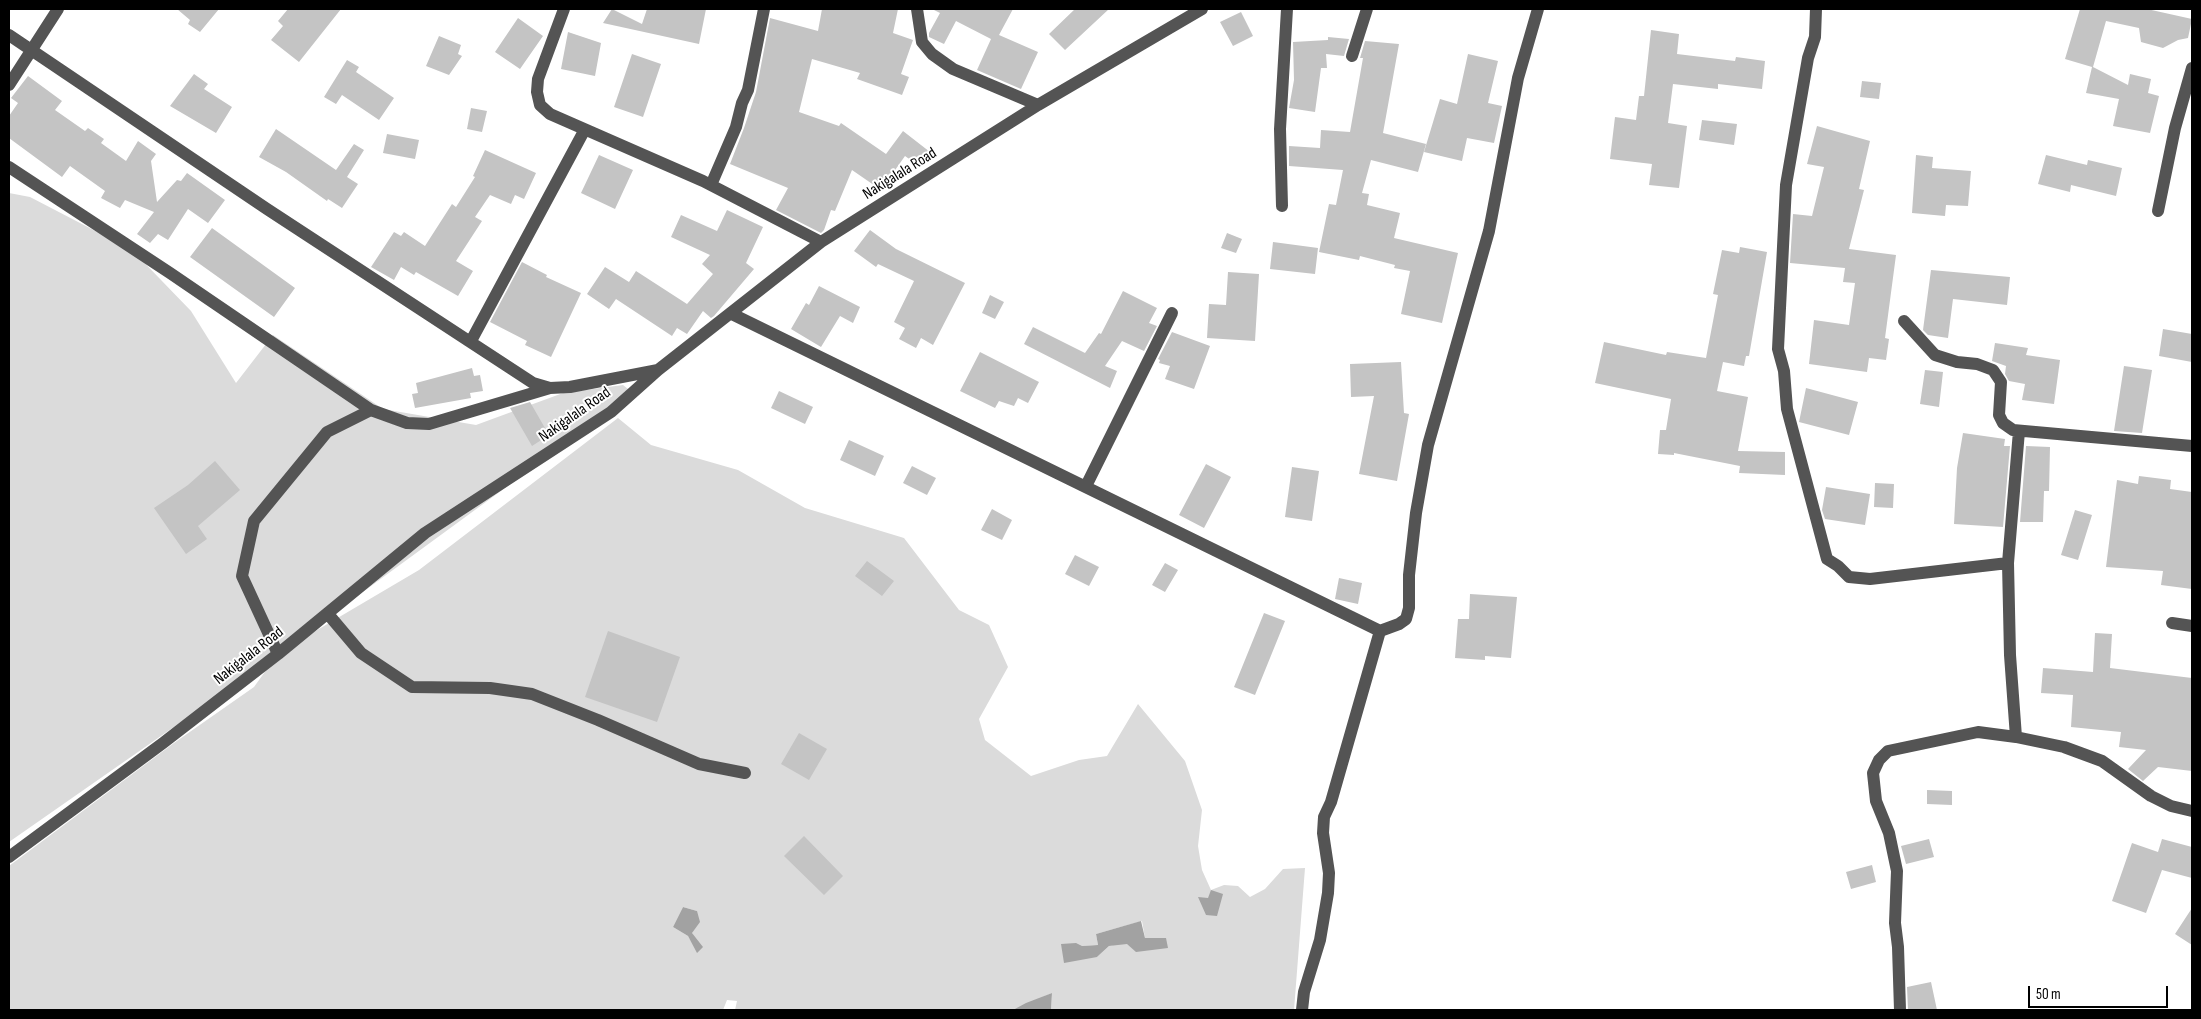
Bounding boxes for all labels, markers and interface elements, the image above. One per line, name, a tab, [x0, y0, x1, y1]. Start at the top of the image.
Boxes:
street label: Nakigalala Road	[860, 144, 940, 204]
street label: Nakigalala Road	[535, 383, 615, 447]
street label: Nakigalala Road	[210, 623, 288, 689]
scale bar	[2031, 976, 2171, 1008]
text: 50 m	[2036, 985, 2061, 1004]

